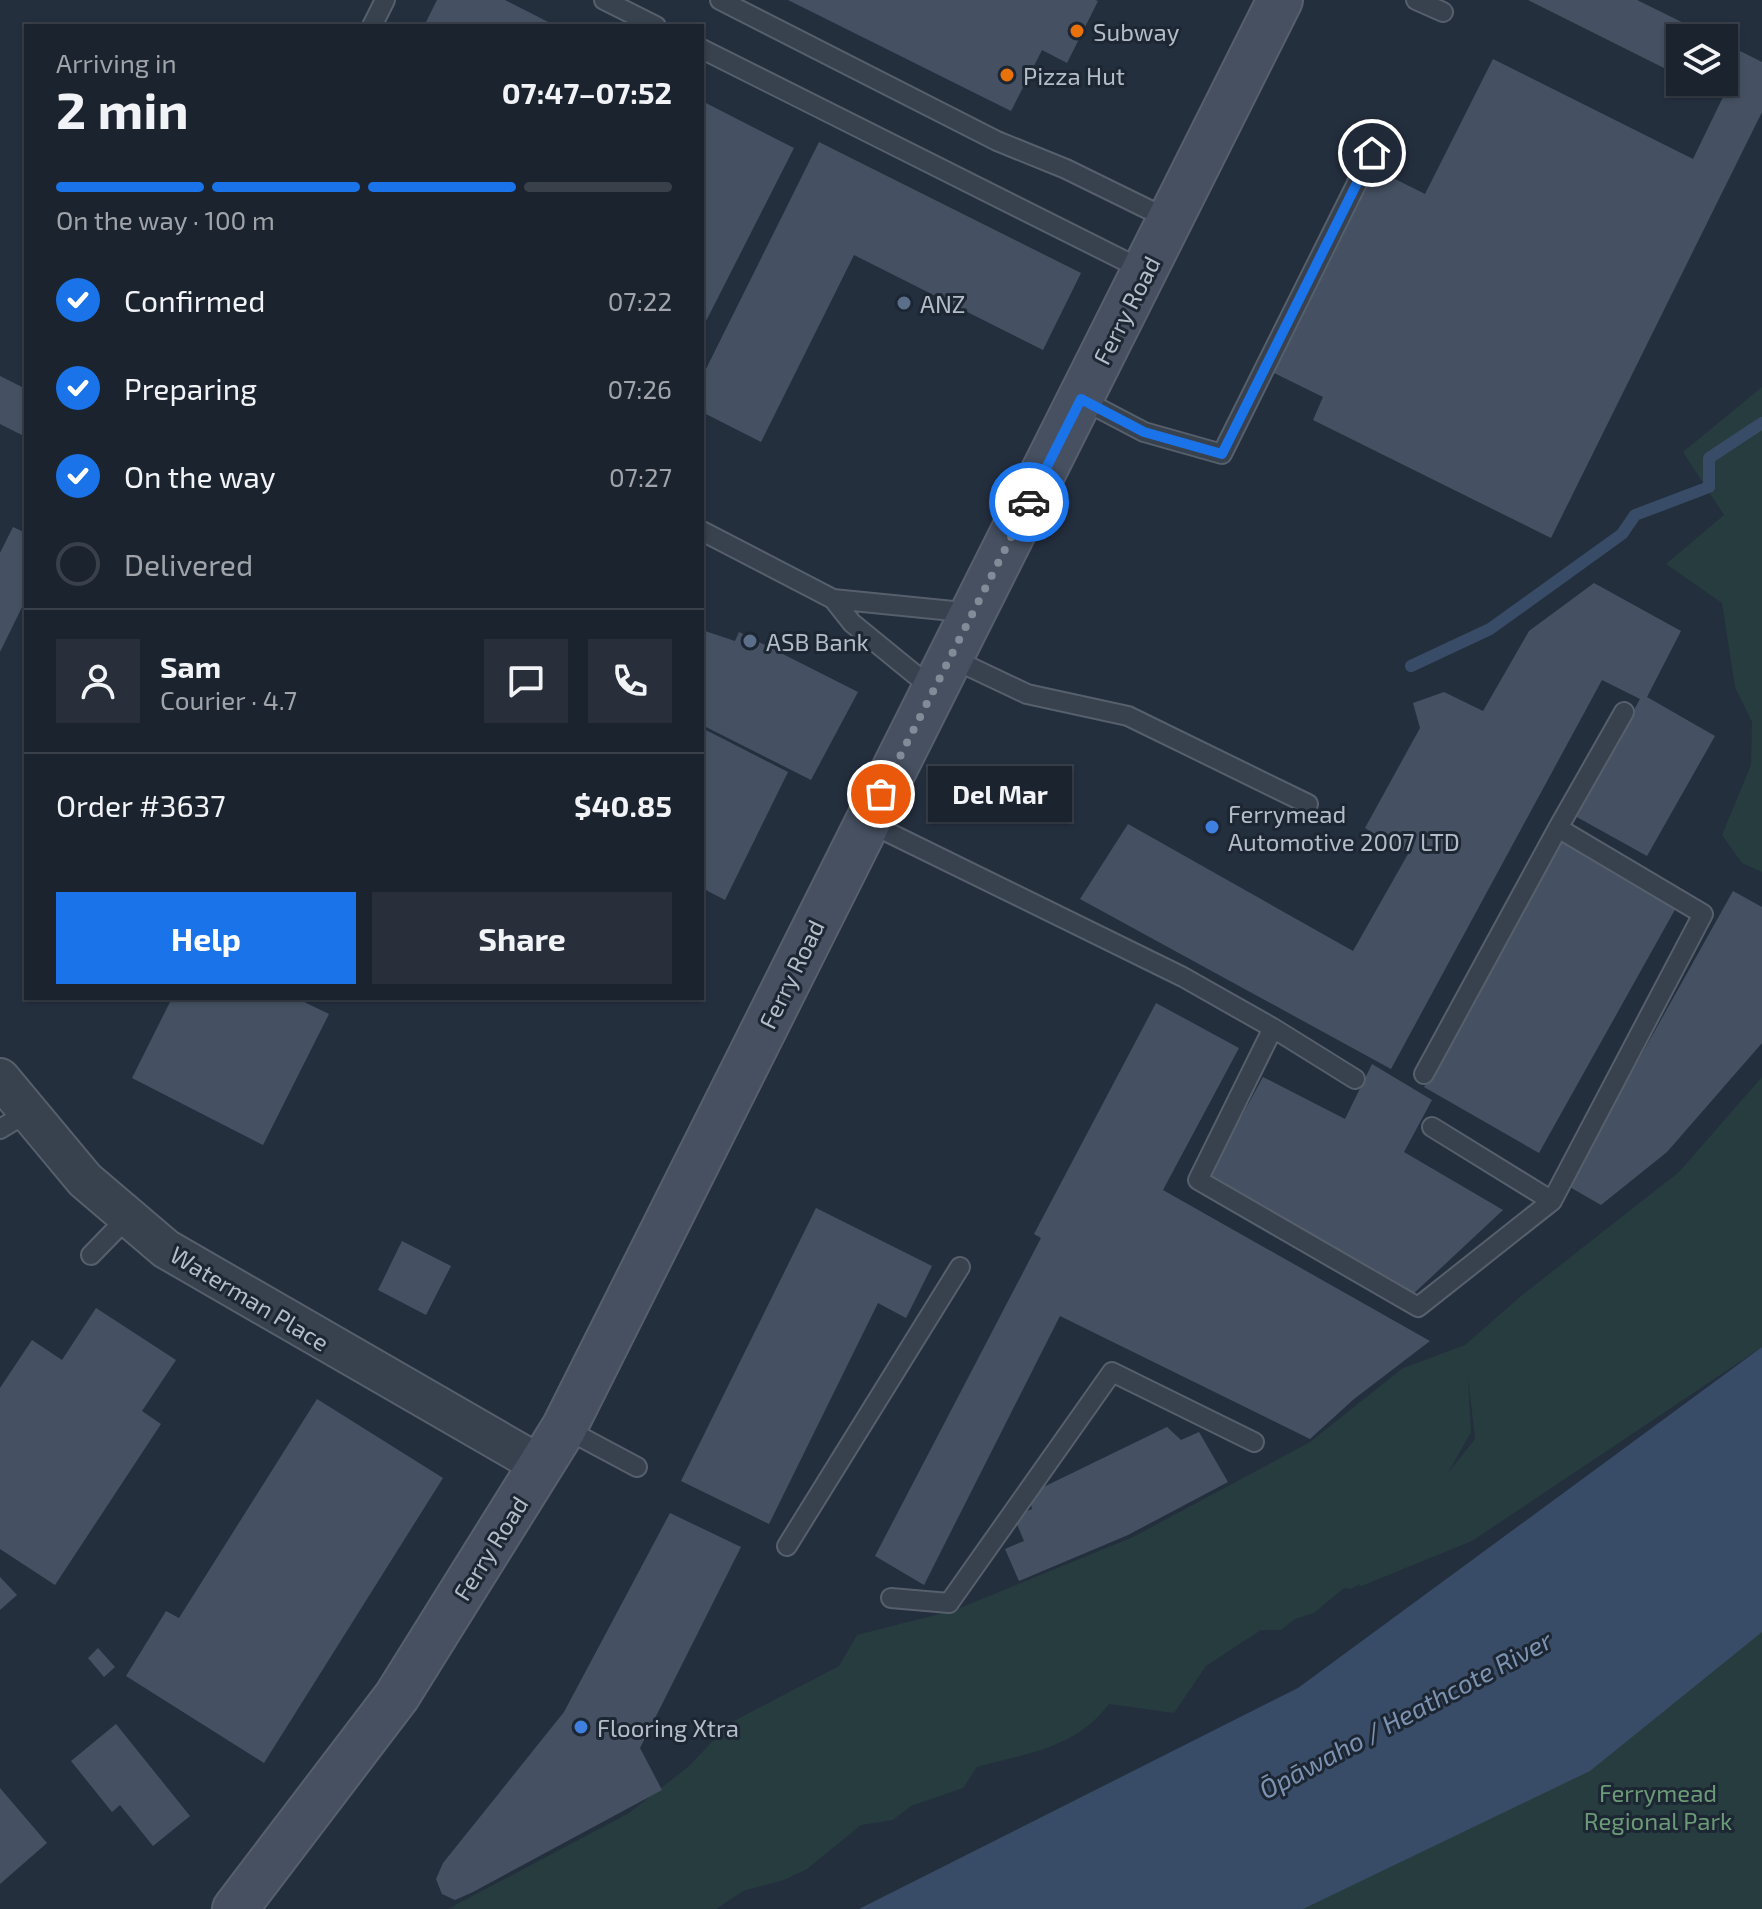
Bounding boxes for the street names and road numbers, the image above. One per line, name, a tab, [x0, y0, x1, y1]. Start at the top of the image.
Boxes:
street label: Ferry Road	[1086, 251, 1166, 369]
street label: Ferry Road	[752, 915, 830, 1033]
street label: Waterman Place	[166, 1239, 334, 1357]
street label: Ferry Road	[447, 1490, 533, 1606]

